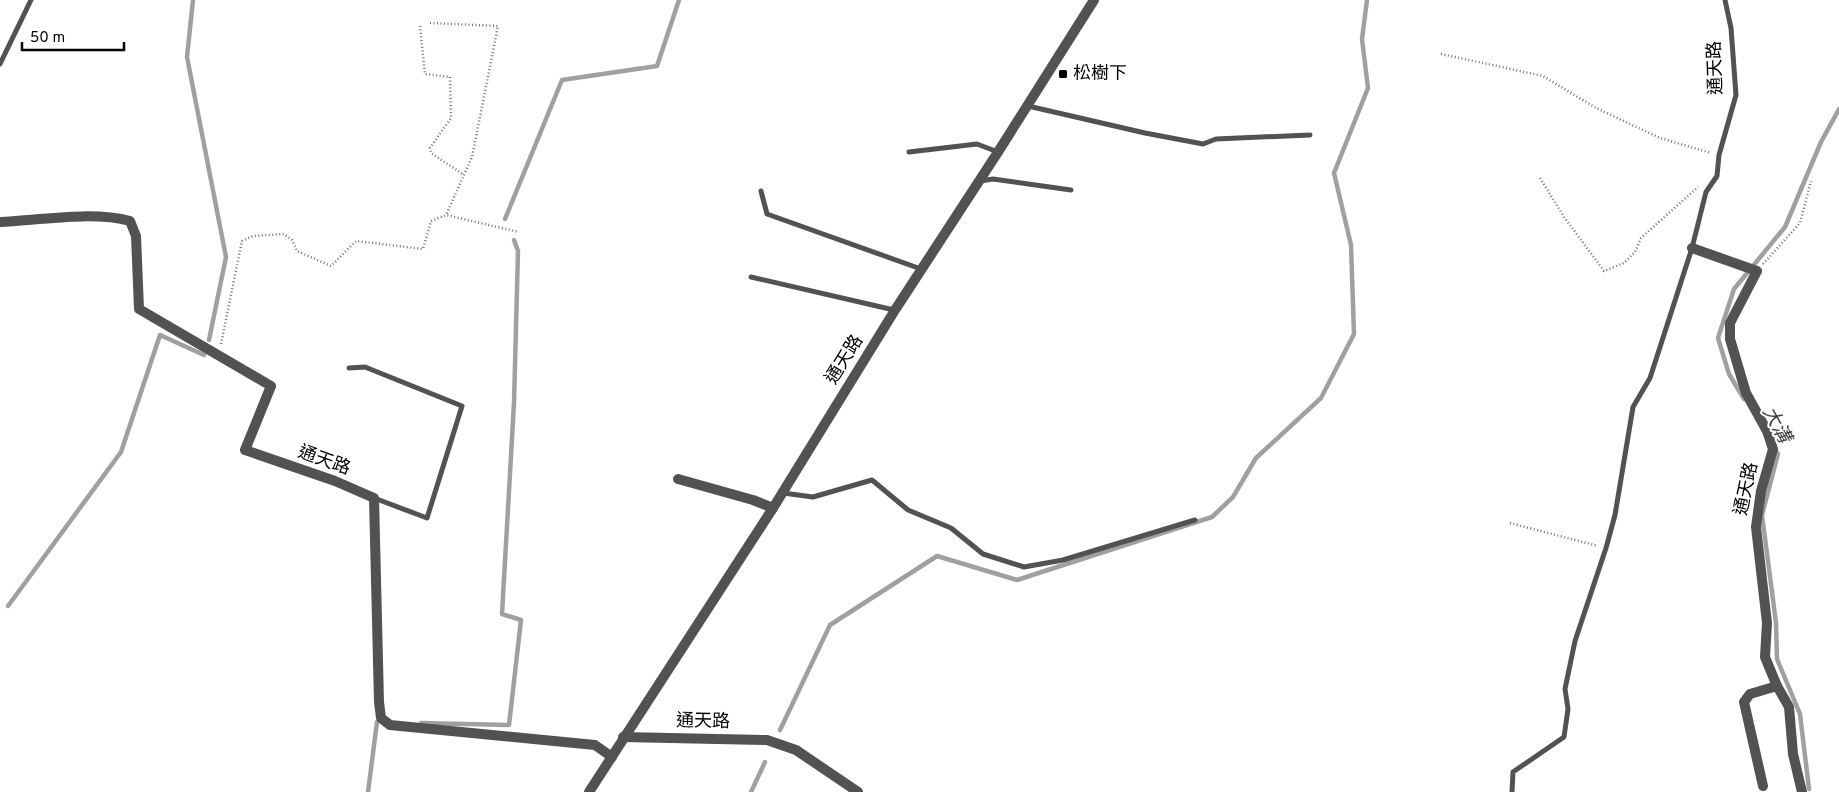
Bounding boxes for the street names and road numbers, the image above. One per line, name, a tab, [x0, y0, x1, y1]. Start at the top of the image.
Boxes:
street label: 通天路	[1704, 41, 1728, 95]
street label: 通天路	[821, 331, 869, 389]
street label: 通天路	[295, 441, 353, 481]
street label: 通天路	[1730, 460, 1764, 518]
street label: 通天路	[676, 710, 730, 734]

